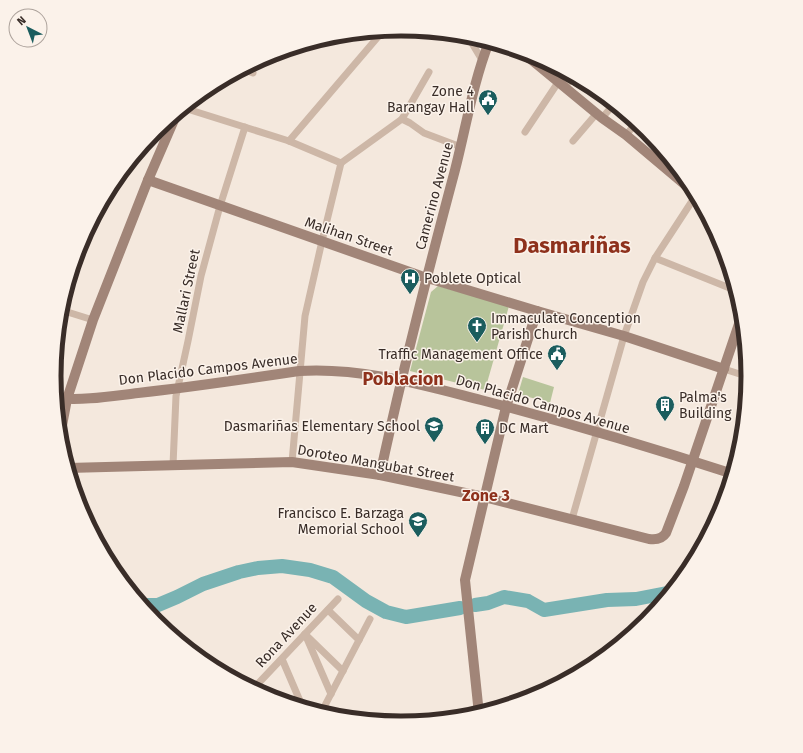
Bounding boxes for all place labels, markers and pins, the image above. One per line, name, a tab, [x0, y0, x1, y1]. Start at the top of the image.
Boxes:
place label: Zone 4 Barangay Hall	[387, 83, 475, 116]
public building icon: Zone 4 Barangay Hall	[477, 88, 499, 116]
hospital icon: Poblete Optical	[399, 267, 421, 295]
place label: Poblete Optical	[424, 270, 521, 287]
place label: Immaculate Conception Parish Church	[491, 310, 641, 343]
church icon: Immaculate Conception Parish Church	[466, 315, 488, 343]
public building icon: Traffic Management Office	[546, 343, 568, 371]
place label: Traffic Management Office	[379, 346, 543, 363]
place label: Palma's Building	[679, 389, 732, 422]
building icon: Palma's Building	[654, 394, 676, 422]
school or university icon: Dasmariñas Elementary School	[423, 415, 445, 443]
building icon: DC Mart	[474, 417, 496, 445]
place label: Dasmariñas Elementary School	[224, 418, 420, 435]
place label: DC Mart	[499, 420, 549, 437]
place label: Francisco E. Barzaga Memorial School	[277, 505, 404, 538]
school or university icon: Francisco E. Barzaga Memorial School	[407, 510, 429, 538]

